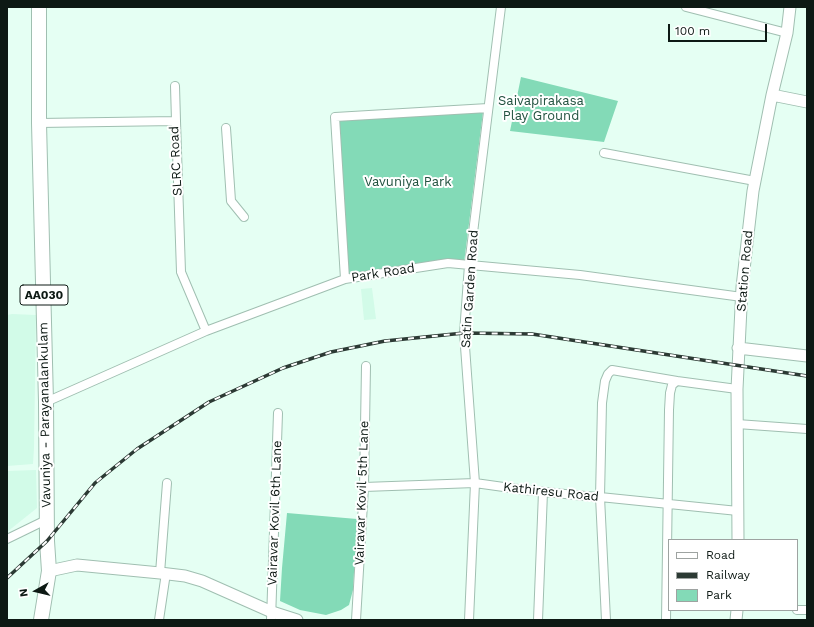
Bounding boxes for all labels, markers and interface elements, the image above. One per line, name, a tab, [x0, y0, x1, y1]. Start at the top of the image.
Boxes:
scale bar	[670, 16, 769, 42]
text: 100 m	[675, 24, 710, 38]
park label: Saivapirakasa Play Ground	[498, 93, 584, 124]
street label: SLRC Road	[166, 126, 186, 196]
park label: Vavuniya Park	[364, 174, 452, 190]
street label: Satin Garden Road	[458, 229, 482, 349]
street label: Station Road	[734, 230, 756, 312]
street label: Park Road	[350, 260, 416, 286]
road number: AA030	[20, 285, 68, 305]
street label: Vavuniya - Parayanalankulam	[36, 322, 54, 508]
street label: Vairavar Kovil 5th Lane	[352, 420, 372, 566]
street label: Vairavar Kovil 6th Lane	[265, 440, 285, 586]
street label: Kathiresu Road	[502, 479, 600, 505]
legend	[668, 539, 798, 611]
text: Road	[706, 548, 735, 562]
text: Railway	[706, 568, 750, 582]
north arrow	[16, 571, 56, 611]
text: N	[17, 588, 31, 598]
text: Park	[706, 588, 732, 602]

